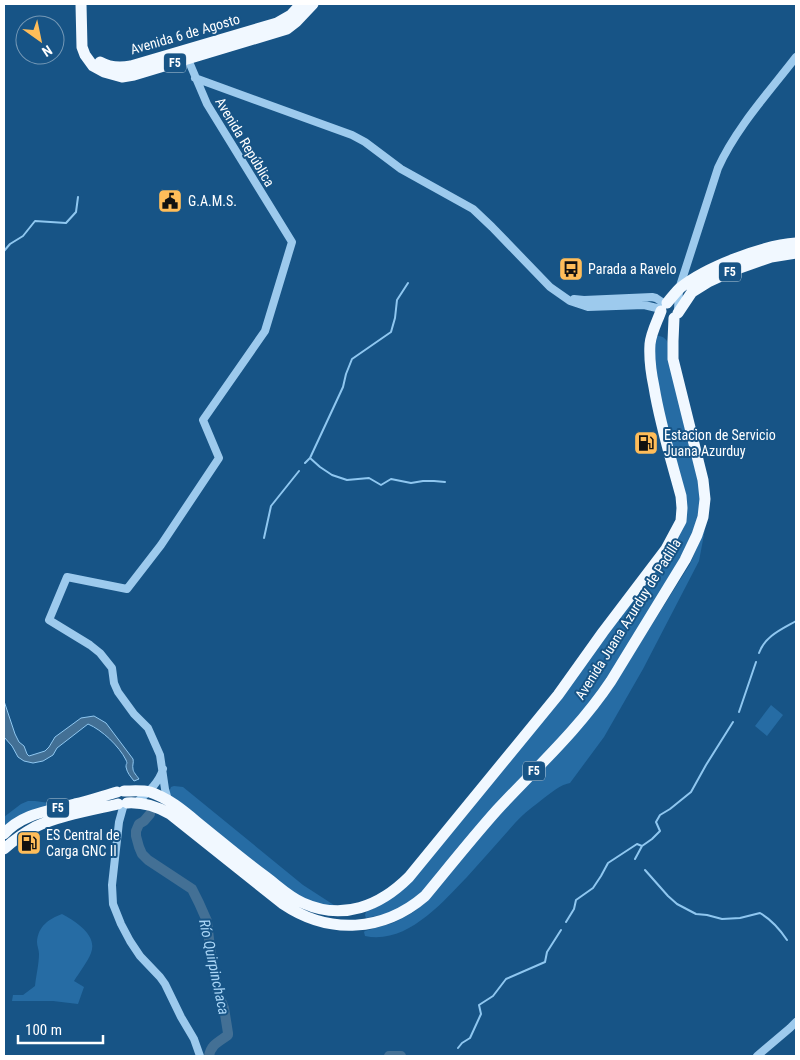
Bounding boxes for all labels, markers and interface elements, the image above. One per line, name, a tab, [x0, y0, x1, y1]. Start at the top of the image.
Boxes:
street label: Avenida 6 de Agosto	[128, 11, 242, 57]
north arrow	[15, 15, 65, 65]
text: N	[39, 42, 55, 60]
road number: F5	[164, 54, 186, 72]
street label: Avenida República	[212, 94, 278, 190]
public building icon: G.A.M.S.	[157, 188, 183, 214]
place label: G.A.M.S.	[188, 193, 237, 209]
bus stop icon: Parada a Ravelo	[558, 256, 584, 282]
place label: Parada a Ravelo	[588, 261, 677, 277]
road number: F5	[719, 262, 741, 282]
place label: Estacion de Servicio Juana Azurduy	[664, 427, 776, 459]
fuel station icon: Estacion de Servicio Juana Azurduy	[633, 430, 659, 456]
street label: Avenida Juana Azurduy de Padilla	[572, 536, 684, 702]
road number: F5	[523, 761, 545, 780]
road number: F5	[47, 798, 69, 818]
place label: ES Central de Carga GNC II	[46, 827, 120, 859]
fuel station icon: ES Central de Carga GNC II	[16, 830, 42, 856]
water label: Río Quirpinchaca	[195, 917, 233, 1017]
scale bar	[18, 1012, 102, 1044]
text: 100 m	[25, 1021, 62, 1039]

